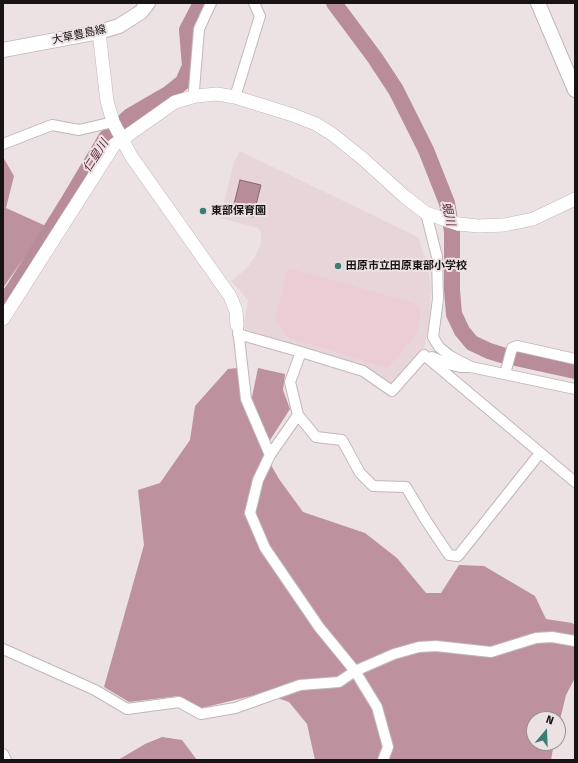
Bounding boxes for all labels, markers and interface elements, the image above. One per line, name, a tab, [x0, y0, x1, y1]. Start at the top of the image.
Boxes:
street label: 大草豊島線	[51, 23, 107, 47]
water label: 仁皇川	[80, 137, 112, 175]
water label: 蜆川	[438, 201, 458, 227]
place label: 東部保育園	[211, 204, 266, 218]
marker: 東部保育園	[198, 206, 208, 216]
place label: 田原市立田原東部小学校	[346, 259, 467, 273]
marker: 田原市立田原東部小学校	[333, 261, 343, 271]
north arrow	[526, 711, 566, 751]
text: N	[544, 713, 555, 727]

